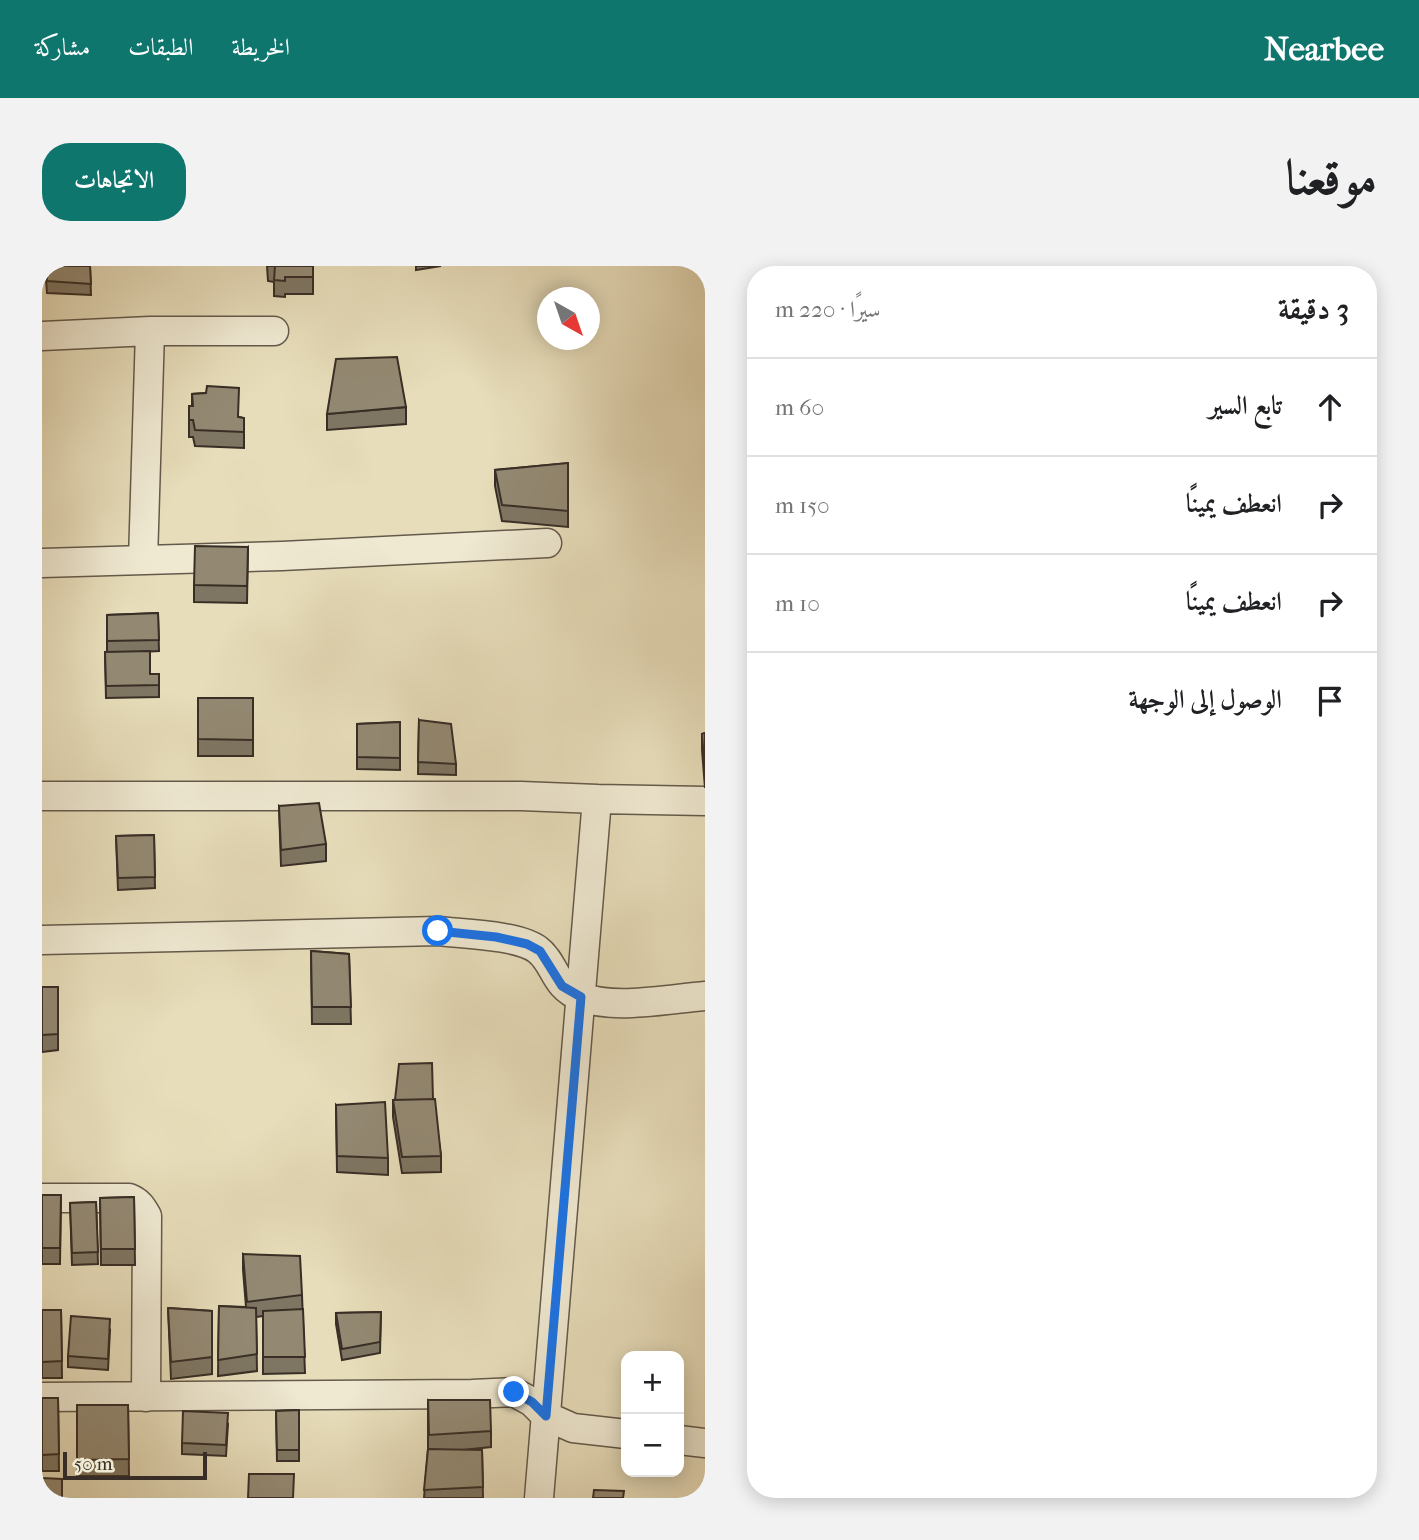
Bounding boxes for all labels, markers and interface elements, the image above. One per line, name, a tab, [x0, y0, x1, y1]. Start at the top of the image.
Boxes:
text: Nearbee	[1264, 30, 1384, 69]
text: مشاركة	[35, 33, 90, 61]
text: الطبقات	[128, 33, 194, 61]
text: الخريطة	[232, 33, 290, 61]
button: الاتجاهات	[42, 143, 186, 221]
text: موقعنا	[1285, 149, 1377, 207]
north arrow	[537, 287, 600, 350]
text: 3 دقيقة	[1278, 292, 1349, 327]
text: سيرًا · 220 m	[775, 296, 881, 323]
icon: ahead	[1311, 388, 1349, 426]
text: تابع السير	[1209, 390, 1282, 421]
text: 60 m	[775, 394, 824, 421]
icon: right	[1311, 486, 1349, 524]
text: انعطف يمينًا	[1186, 488, 1282, 519]
text: 150 m	[775, 492, 830, 519]
icon: right	[1311, 584, 1349, 622]
text: انعطف يمينًا	[1186, 586, 1282, 617]
text: 10 m	[775, 590, 820, 617]
icon: arrive	[1311, 682, 1349, 720]
text: الوصول إلى الوجهة	[1128, 684, 1282, 715]
route start	[422, 915, 453, 946]
map controls	[621, 1351, 684, 1477]
button: +	[621, 1351, 684, 1414]
route end	[498, 1376, 529, 1407]
button: −	[621, 1414, 684, 1477]
scale bar	[63, 1449, 206, 1481]
text: 50 m	[74, 1453, 113, 1475]

